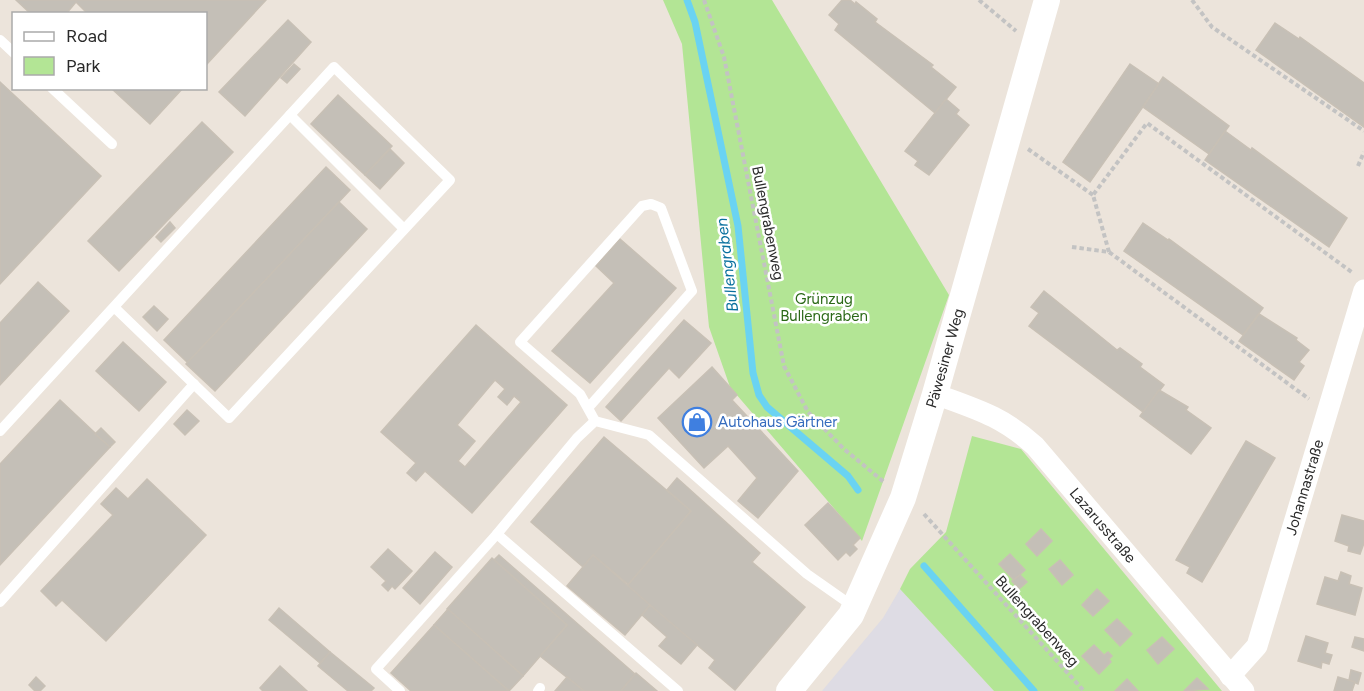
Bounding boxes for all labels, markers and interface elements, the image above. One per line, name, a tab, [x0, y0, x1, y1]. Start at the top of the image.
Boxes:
legend	[12, 12, 207, 90]
text: Road	[66, 25, 107, 47]
text: Park	[66, 55, 101, 77]
street label: Bullengrabenweg	[748, 164, 788, 282]
water label: Bullengraben	[712, 217, 742, 313]
park label: Grünzug Bullengraben	[780, 290, 868, 325]
street label: Päwesiner Weg	[922, 306, 968, 410]
shop icon: Autohaus Gärtner	[681, 406, 713, 438]
place label: Autohaus Gärtner	[718, 413, 837, 431]
street label: Johannastraße	[1282, 437, 1328, 537]
street label: Lazarusstraße	[1066, 484, 1140, 567]
street label: Bullengrabenweg	[991, 572, 1083, 670]

